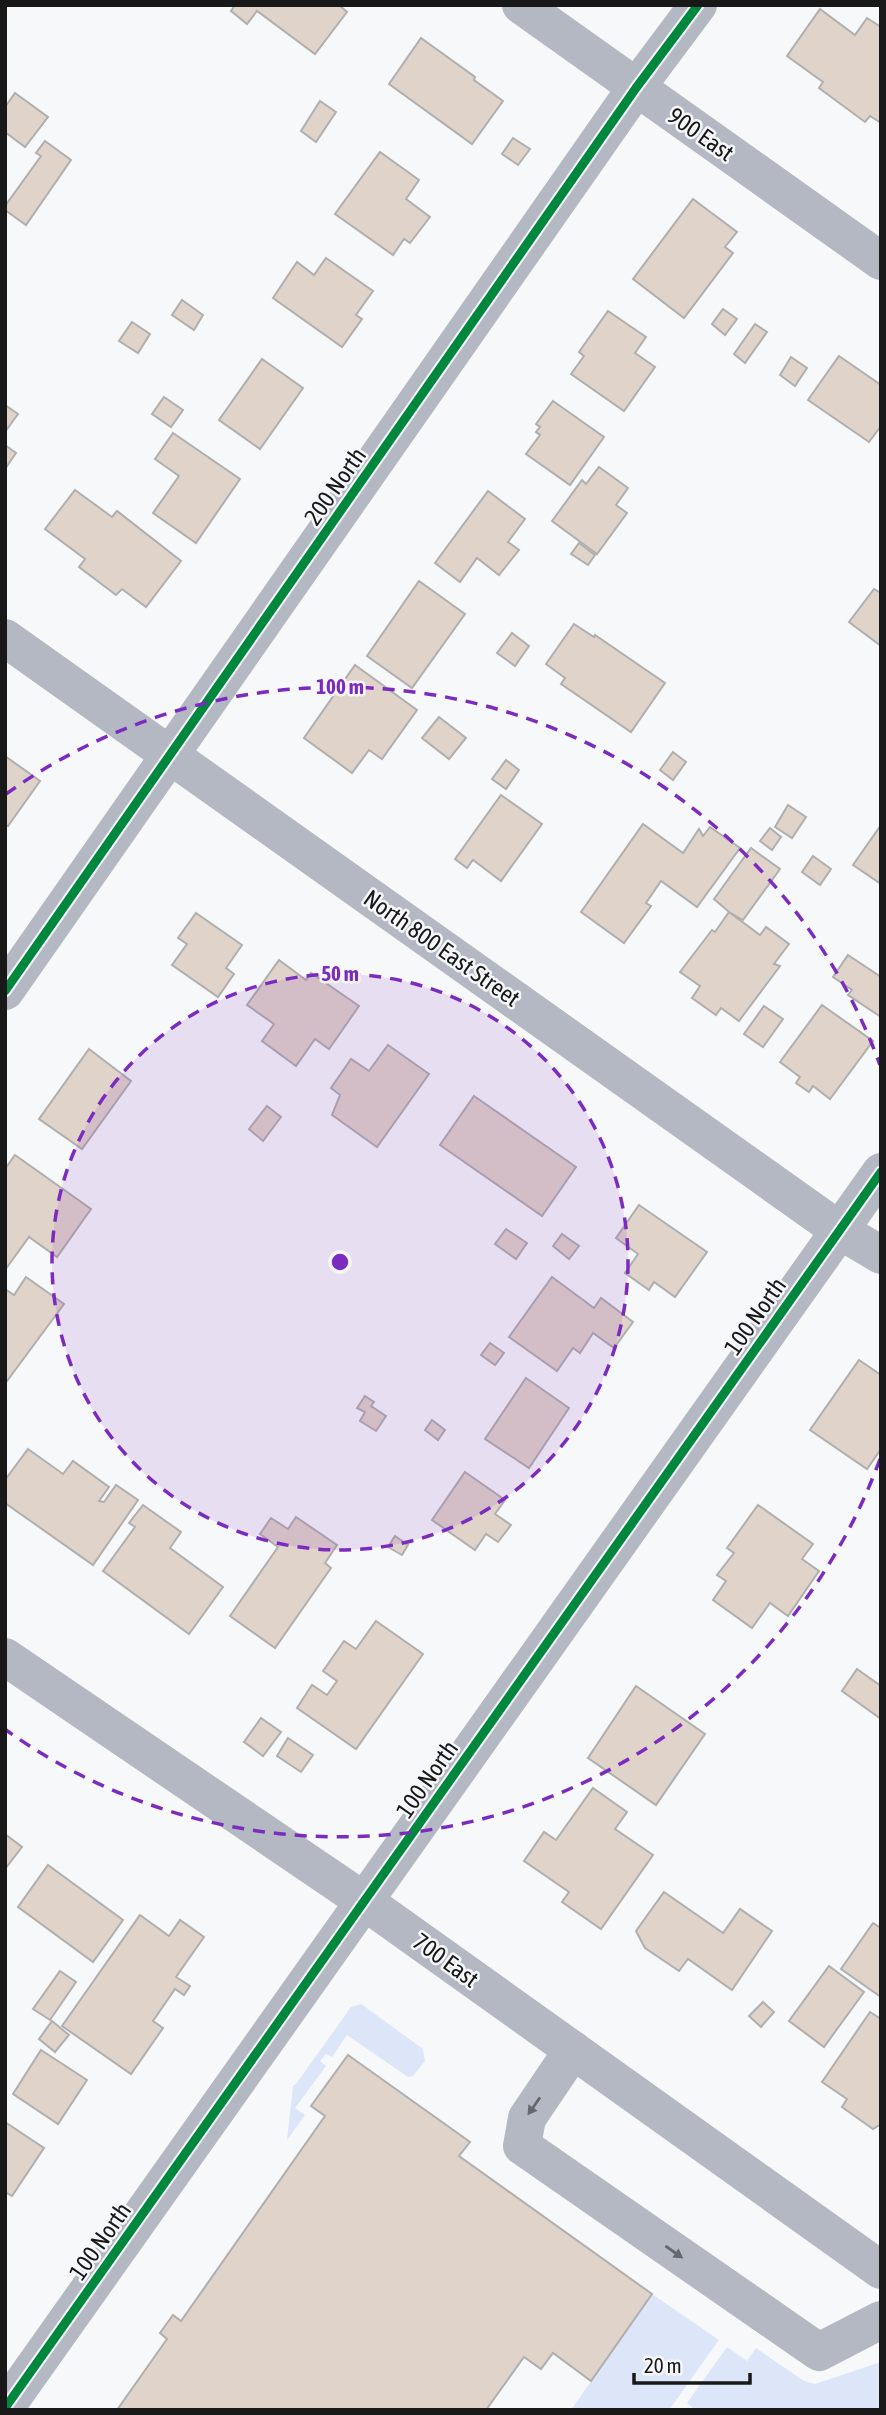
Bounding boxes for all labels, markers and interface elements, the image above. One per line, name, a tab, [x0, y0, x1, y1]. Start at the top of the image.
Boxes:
street label: 900 East	[663, 102, 739, 166]
street label: 200 North	[299, 442, 371, 530]
text: 100 m	[316, 674, 364, 698]
street label: North 800 East Street	[359, 884, 525, 1012]
text: 50 m	[321, 961, 359, 985]
centre of rings	[328, 1250, 352, 1274]
street label: 100 North	[719, 1272, 791, 1360]
street label: 100 North	[391, 1735, 463, 1823]
street label: 700 East	[408, 1927, 484, 1993]
one-way arrow	[528, 2097, 541, 2116]
street label: 100 North	[64, 2197, 136, 2285]
one-way arrow	[665, 2245, 683, 2259]
scale bar	[634, 2342, 750, 2386]
text: 20 m	[644, 2353, 682, 2377]

